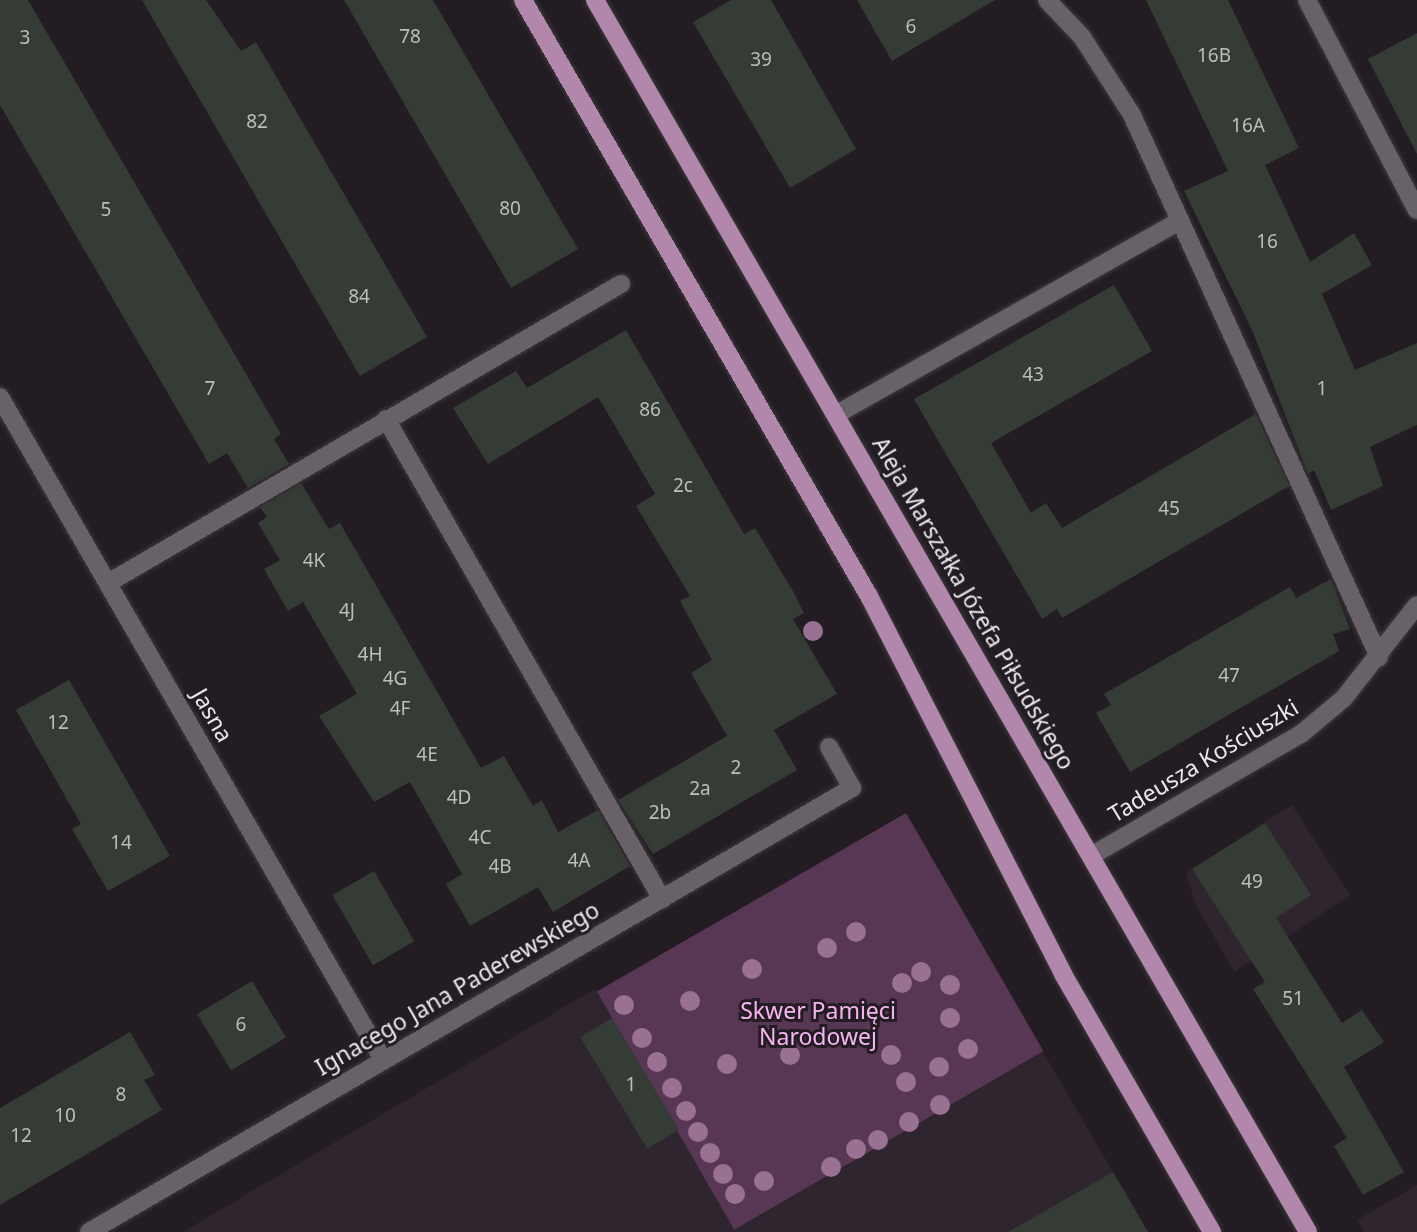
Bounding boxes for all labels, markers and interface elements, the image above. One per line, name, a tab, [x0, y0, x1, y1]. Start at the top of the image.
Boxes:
house number: 6	[906, 16, 916, 38]
house number: 78	[399, 26, 421, 48]
house number: 3	[20, 27, 30, 49]
house number: 16B	[1197, 45, 1231, 67]
house number: 39	[750, 49, 772, 71]
house number: 82	[246, 111, 268, 133]
house number: 16A	[1231, 115, 1265, 137]
house number: 80	[499, 198, 521, 220]
house number: 5	[101, 199, 111, 221]
house number: 16	[1256, 231, 1278, 253]
house number: 84	[348, 286, 370, 308]
house number: 43	[1022, 364, 1044, 386]
house number: 7	[205, 378, 215, 400]
house number: 1	[1317, 378, 1327, 400]
house number: 86	[639, 399, 661, 421]
street label: Aleja Marszałka Józefa Piłsudskiego	[867, 432, 1081, 774]
house number: 2c	[673, 475, 693, 497]
house number: 45	[1158, 498, 1180, 520]
house number: 4K	[303, 550, 325, 572]
house number: 4J	[339, 600, 355, 622]
house number: 4H	[358, 644, 382, 666]
house number: 47	[1218, 665, 1240, 687]
house number: 4G	[383, 668, 407, 690]
street label: Jasna	[187, 683, 239, 747]
street label: Tadeusza Kościuszki	[1103, 692, 1303, 828]
house number: 4F	[390, 698, 410, 720]
house number: 12	[47, 712, 69, 734]
house number: 4E	[416, 744, 438, 766]
house number: 2	[731, 757, 741, 779]
house number: 2a	[689, 778, 711, 800]
house number: 4D	[447, 787, 471, 809]
house number: 2b	[649, 802, 671, 824]
house number: 4C	[469, 827, 491, 849]
house number: 14	[110, 832, 132, 854]
house number: 4A	[567, 850, 591, 872]
house number: 4B	[488, 856, 512, 878]
house number: 49	[1241, 871, 1263, 893]
street label: Ignacego Jana Paderewskiego	[310, 895, 604, 1081]
house number: 51	[1282, 988, 1304, 1010]
park label: Skwer Pamięci Narodowej	[740, 996, 896, 1050]
house number: 6	[236, 1014, 246, 1036]
house number: 1	[626, 1074, 636, 1096]
house number: 8	[116, 1084, 126, 1106]
house number: 10	[54, 1105, 76, 1127]
house number: 12	[10, 1125, 32, 1147]

